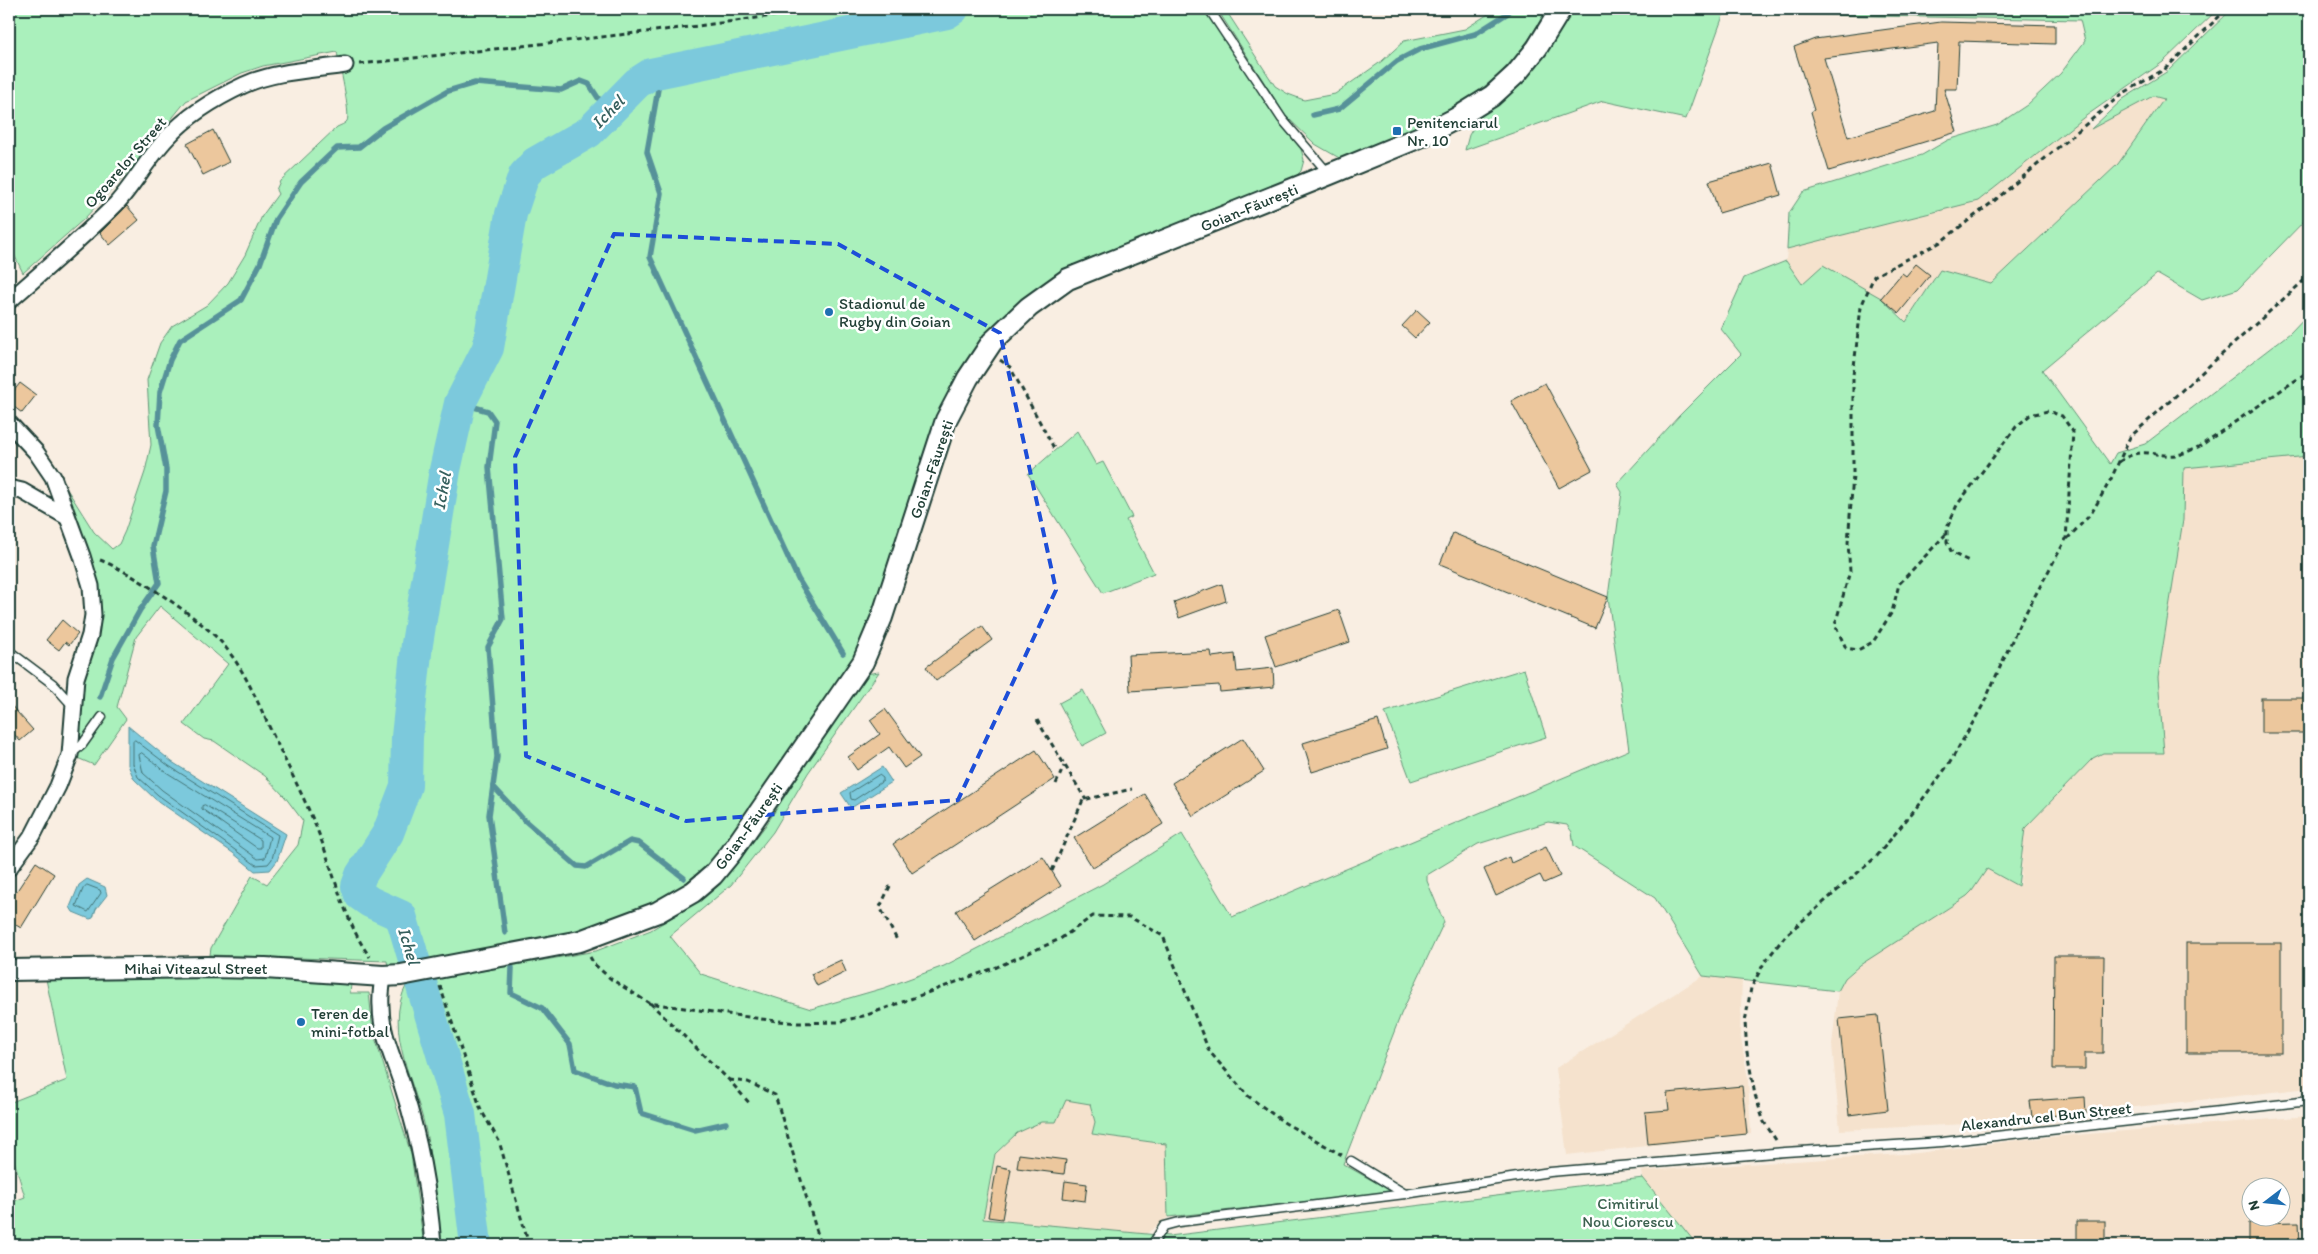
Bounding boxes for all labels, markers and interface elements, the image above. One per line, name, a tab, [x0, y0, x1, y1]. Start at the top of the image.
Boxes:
water label: Ichel	[587, 89, 630, 133]
street label: Ogoarelor Street	[80, 113, 170, 212]
place label: Penitenciarul Nr. 10	[1407, 113, 1499, 150]
marker: Penitenciarul Nr. 10	[1391, 125, 1403, 137]
street label: Goian-Făurești	[1198, 179, 1301, 236]
place label: Stadionul de Rugby din Goian	[839, 294, 950, 331]
marker: Stadionul de Rugby din Goian	[823, 306, 835, 318]
street label: Goian-Făurești	[906, 417, 957, 521]
water label: Ichel	[428, 468, 456, 512]
street label: Goian-Făurești	[710, 779, 786, 874]
water label: Ichel	[393, 925, 426, 969]
street label: Mihai Viteazul Street	[124, 959, 268, 978]
place label: Teren de mini-fotbal	[311, 1004, 389, 1041]
marker: Teren de mini-fotbal	[295, 1016, 307, 1028]
street label: Alexandru cel Bun Street	[1960, 1098, 2132, 1135]
north arrow	[2240, 1176, 2290, 1226]
park label: Cimitirul Nou Ciorescu	[1582, 1194, 1674, 1231]
text: N	[2245, 1199, 2263, 1212]

